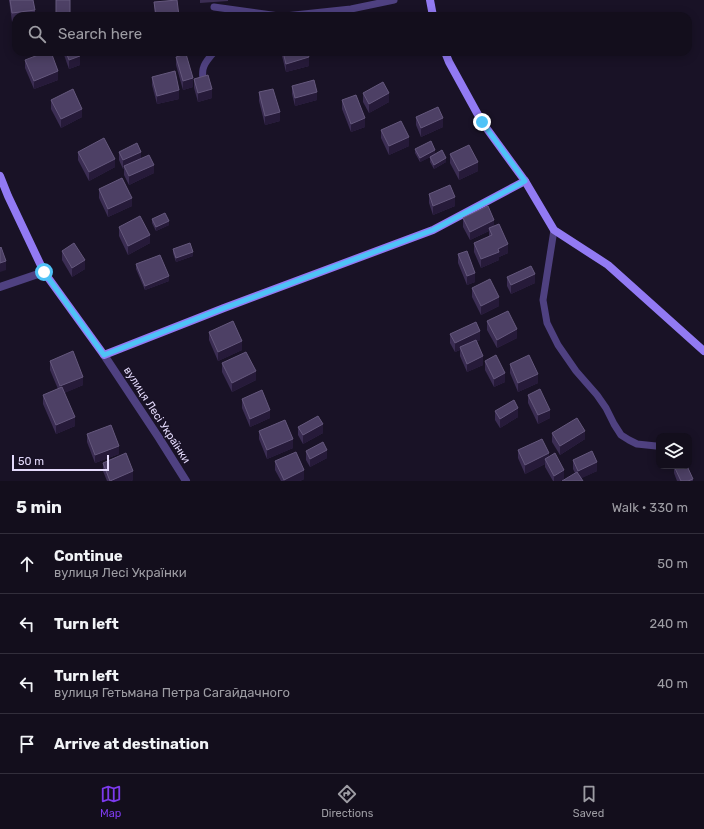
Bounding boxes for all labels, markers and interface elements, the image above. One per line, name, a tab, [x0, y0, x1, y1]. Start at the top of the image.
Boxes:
search box	[12, 12, 692, 56]
icon: search	[26, 23, 48, 45]
text: Search here	[58, 25, 142, 43]
route end	[473, 113, 491, 131]
route start	[35, 263, 53, 281]
street label: вулиця Лесі Українки	[121, 364, 193, 466]
map controls	[656, 433, 692, 469]
button: layers	[656, 433, 692, 469]
scale bar	[12, 453, 109, 472]
text: 50 m	[18, 455, 44, 468]
text: 5 min	[16, 497, 62, 517]
text: Walk · 330 m	[612, 500, 688, 515]
text: Continue	[54, 547, 123, 565]
icon: ahead	[16, 553, 38, 575]
text: 50 m	[657, 556, 688, 571]
text: вулиця Лесі Українки	[54, 565, 187, 580]
icon: left	[16, 613, 38, 635]
text: Turn left	[54, 615, 119, 633]
text: 240 m	[649, 616, 688, 631]
text: Turn left	[54, 667, 119, 685]
icon: left	[16, 673, 38, 695]
text: 40 m	[657, 676, 688, 691]
text: вулиця Гетьмана Петра Сагайдачного	[54, 685, 290, 700]
icon: arrive	[16, 733, 38, 755]
text: Arrive at destination	[54, 735, 209, 753]
tab: Map	[100, 783, 122, 820]
tab: Directions	[321, 783, 373, 820]
tab: Saved	[573, 783, 604, 820]

